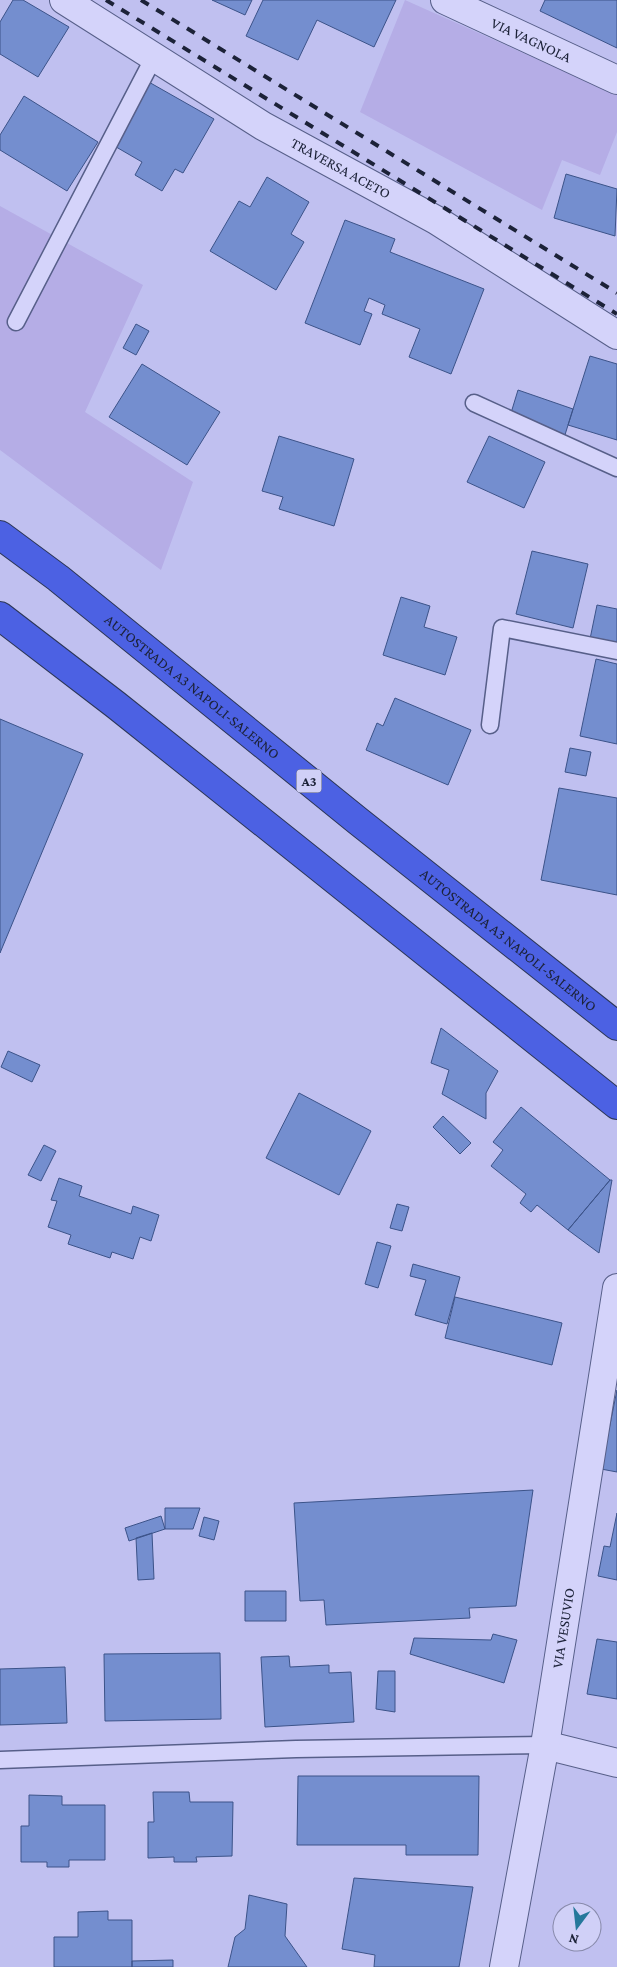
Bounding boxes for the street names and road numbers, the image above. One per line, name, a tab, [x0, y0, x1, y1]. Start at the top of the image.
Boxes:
street label: VIA VAGNOLA	[489, 15, 574, 66]
street label: TRAVERSA ACETO	[288, 135, 393, 202]
street label: AUTOSTRADA A3 NAPOLI-SALERNO	[102, 611, 283, 762]
road number: A3	[296, 769, 322, 792]
street label: AUTOSTRADA A3 NAPOLI-SALERNO	[417, 865, 600, 1015]
street label: VIA VESUVIO	[549, 1587, 578, 1669]

